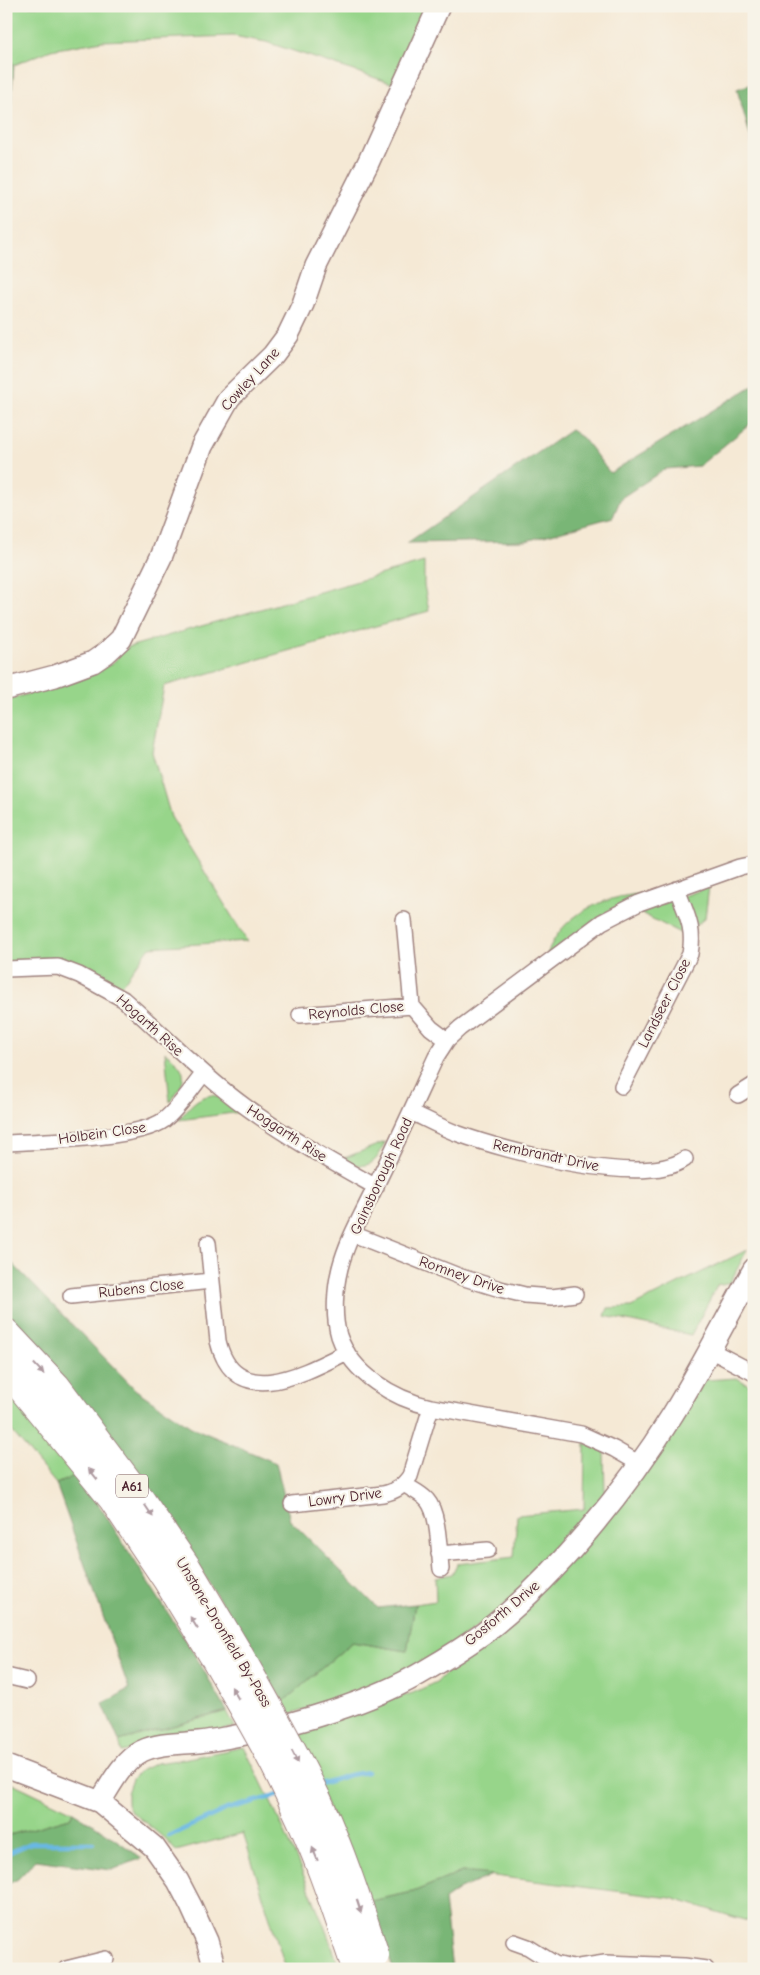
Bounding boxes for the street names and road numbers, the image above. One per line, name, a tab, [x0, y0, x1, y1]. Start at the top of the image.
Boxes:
street label: Cowley Lane	[217, 343, 284, 414]
street label: Landseer Close	[634, 955, 694, 1051]
street label: Hogarth Rise	[113, 990, 188, 1060]
street label: Reynolds Close	[308, 997, 405, 1023]
street label: Hoggarth Rise	[244, 1100, 331, 1166]
street label: Gainsborough Road	[346, 1115, 416, 1237]
street label: Holbein Close	[57, 1118, 147, 1148]
street label: Rembrandt Drive	[491, 1135, 601, 1175]
street label: Romney Drive	[417, 1252, 507, 1298]
street label: Rubens Close	[97, 1275, 185, 1301]
road number: A61	[116, 1474, 148, 1498]
street label: Lowry Drive	[307, 1484, 383, 1510]
street label: Unstone-Dronfield By-Pass	[172, 1554, 276, 1710]
street label: Gosforth Drive	[461, 1576, 544, 1650]

